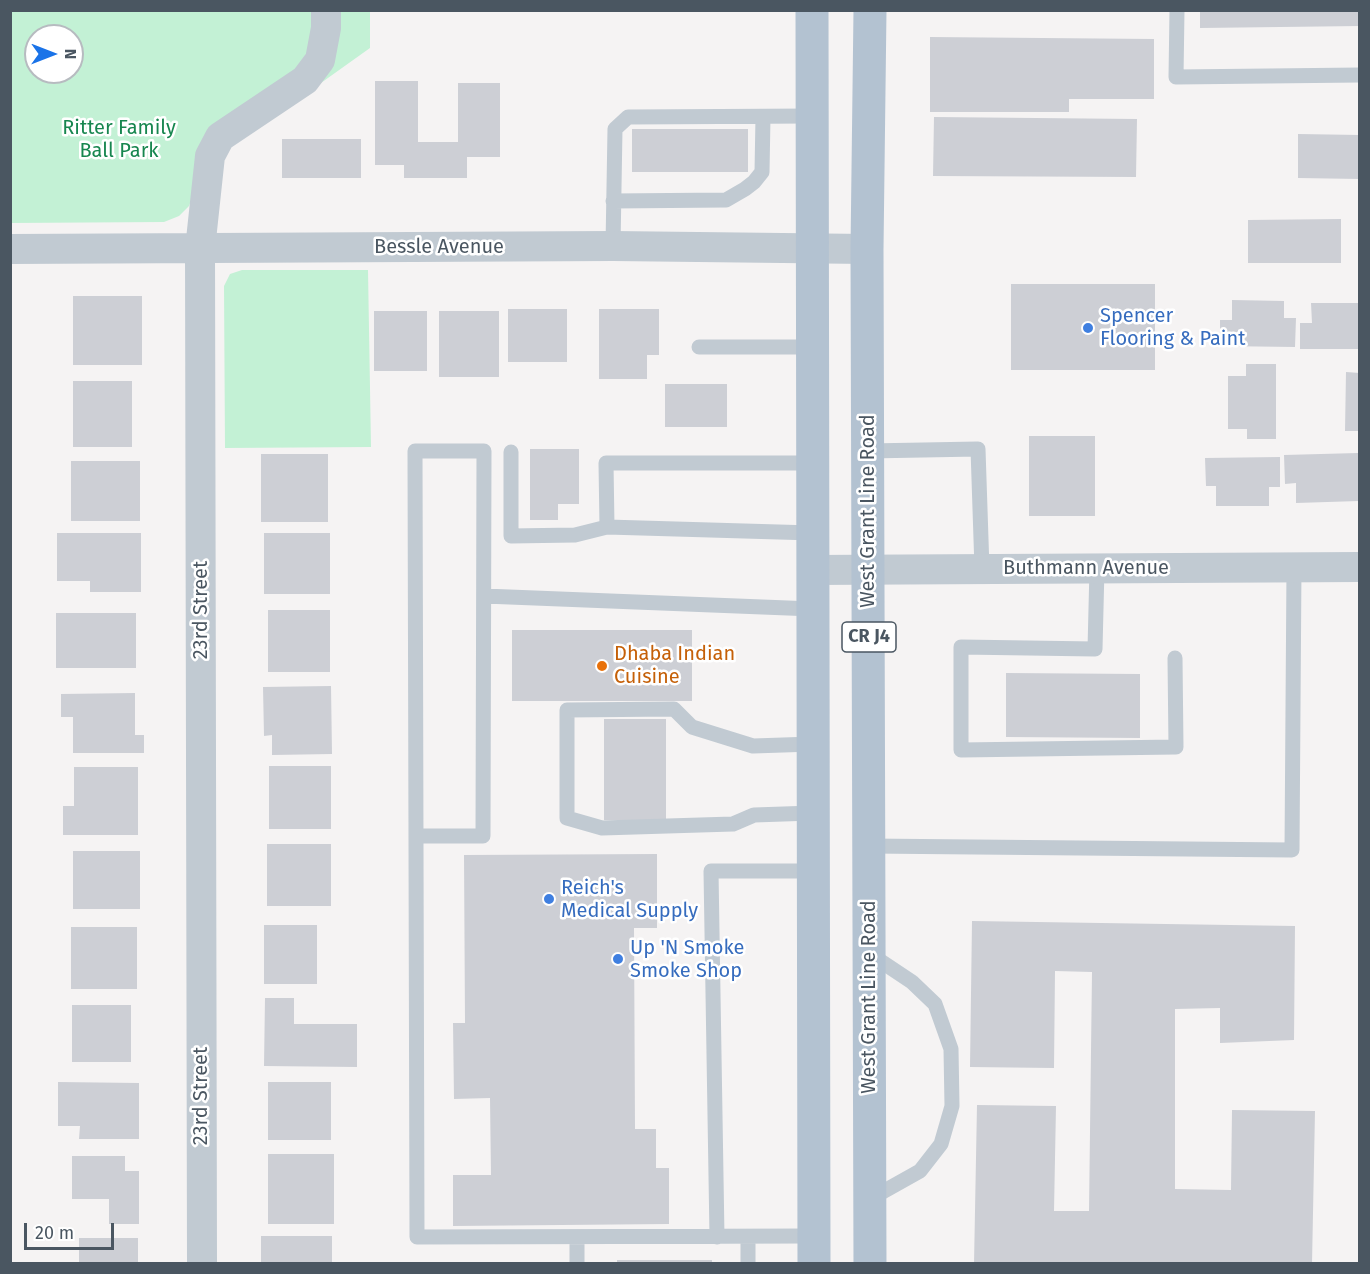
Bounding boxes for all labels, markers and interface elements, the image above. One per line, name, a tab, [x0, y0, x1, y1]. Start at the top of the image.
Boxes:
north arrow	[24, 24, 84, 84]
text: N	[61, 49, 80, 59]
park label: Ritter Family Ball Park	[62, 116, 176, 163]
street label: Bessle Avenue	[374, 235, 504, 259]
place label: Spencer Flooring & Paint	[1100, 304, 1245, 351]
marker: Spencer Flooring & Paint	[1081, 321, 1095, 335]
street label: West Grant Line Road	[856, 414, 880, 608]
street label: Buthmann Avenue	[1003, 556, 1169, 580]
street label: 23rd Street	[189, 561, 213, 659]
road number: CR J4	[842, 622, 896, 652]
place label: Dhaba Indian Cuisine	[614, 642, 735, 689]
marker: Dhaba Indian Cuisine	[595, 659, 609, 673]
place label: Reich's Medical Supply	[561, 876, 698, 923]
marker: Reich's Medical Supply	[542, 892, 556, 906]
street label: West Grant Line Road	[857, 900, 881, 1094]
place label: Up 'N Smoke Smoke Shop	[630, 936, 744, 983]
marker: Up 'N Smoke Smoke Shop	[611, 952, 625, 966]
street label: 23rd Street	[189, 1047, 213, 1145]
scale bar	[27, 1211, 117, 1249]
text: 20 m	[35, 1222, 74, 1244]

